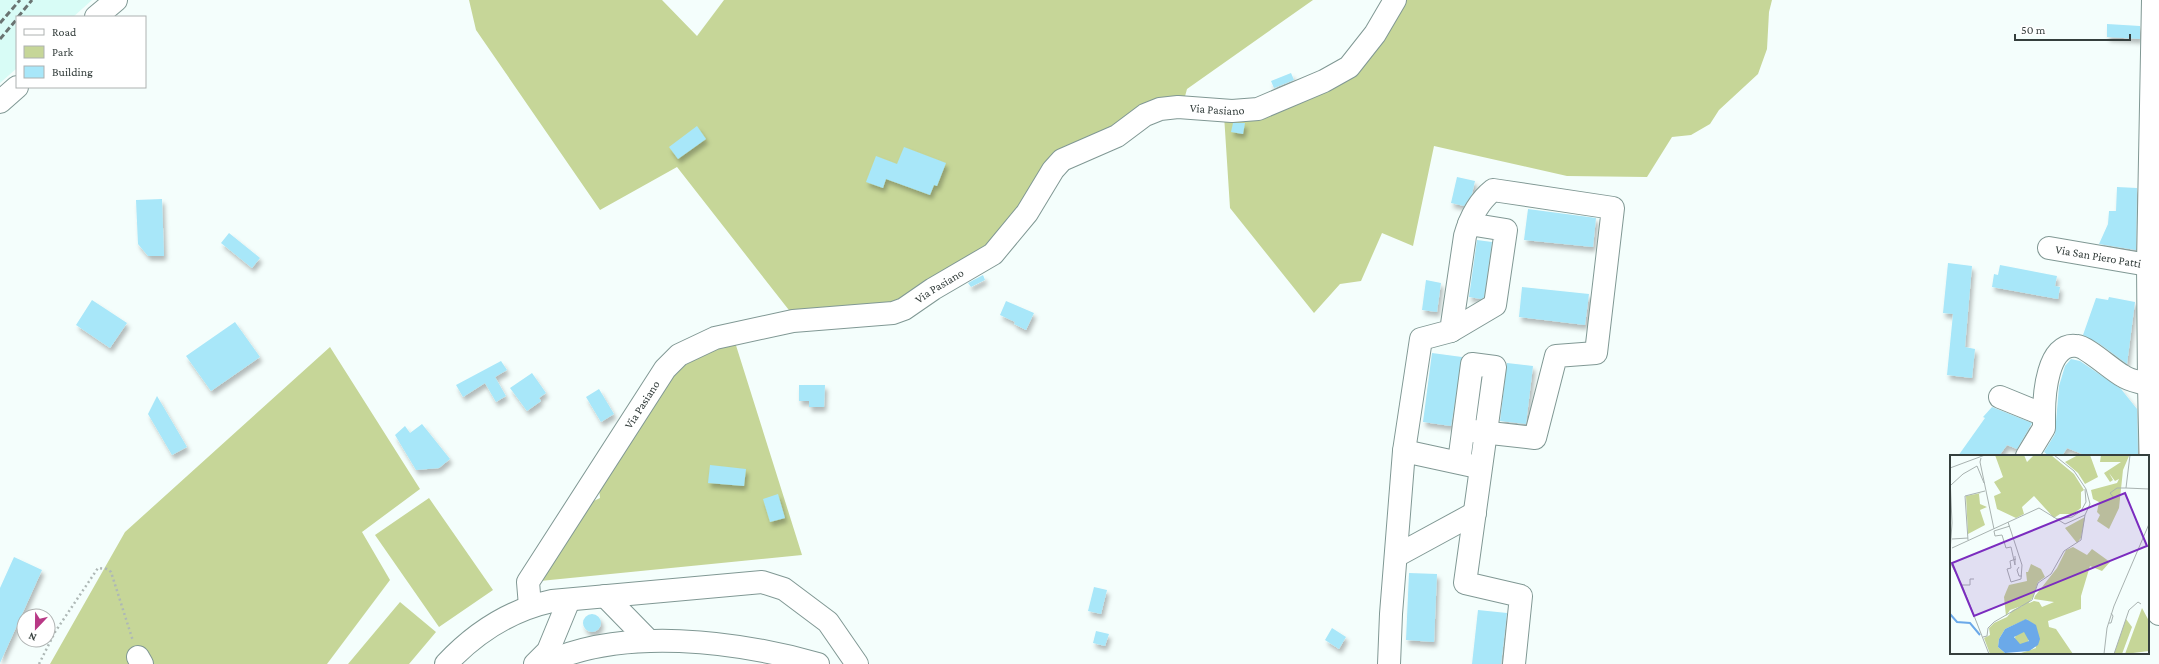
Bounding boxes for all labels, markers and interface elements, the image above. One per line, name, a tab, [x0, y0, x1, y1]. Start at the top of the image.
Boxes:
legend	[16, 16, 146, 88]
scale bar	[2015, 16, 2130, 42]
text: 50 m	[2021, 23, 2046, 37]
text: Road	[52, 25, 77, 39]
text: Park	[52, 45, 74, 59]
text: Building	[52, 65, 93, 79]
street label: Via Pasiano	[1189, 101, 1245, 118]
street label: Via San Piero Patti	[2054, 242, 2142, 271]
street label: Via Pasiano	[912, 266, 966, 306]
street label: Via Pasiano	[621, 378, 663, 431]
inset map	[1950, 455, 2149, 654]
north arrow	[16, 608, 56, 648]
text: N	[26, 630, 38, 644]

